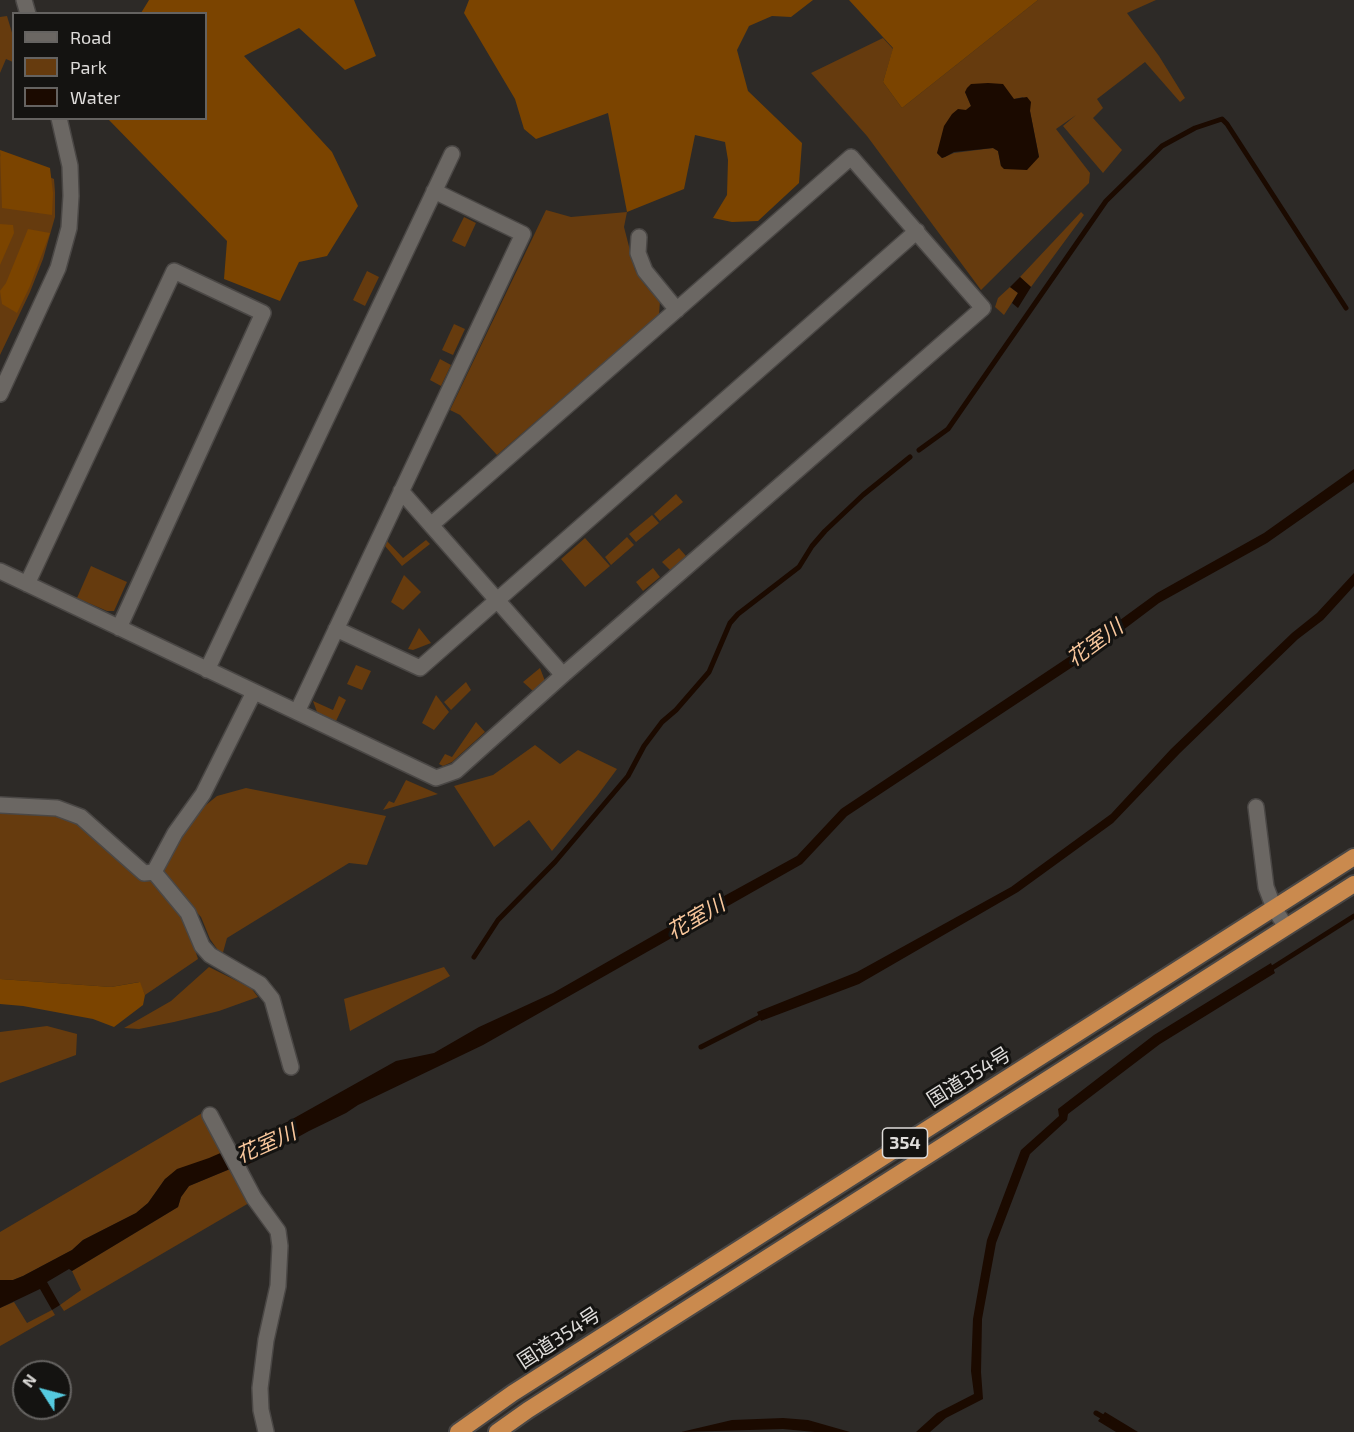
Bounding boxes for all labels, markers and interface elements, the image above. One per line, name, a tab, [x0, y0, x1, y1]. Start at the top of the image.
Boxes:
legend	[12, 12, 207, 120]
text: Road	[70, 26, 111, 48]
text: Park	[70, 56, 107, 78]
text: Water	[70, 86, 120, 108]
water label: 花室川	[1062, 614, 1128, 672]
water label: 花室川	[662, 891, 730, 945]
street label: 国道354号	[923, 1042, 1015, 1112]
water label: 花室川	[232, 1120, 300, 1168]
road number: 354	[882, 1128, 928, 1158]
street label: 国道354号	[513, 1302, 605, 1374]
north arrow	[12, 1360, 72, 1420]
text: N	[18, 1370, 40, 1391]

